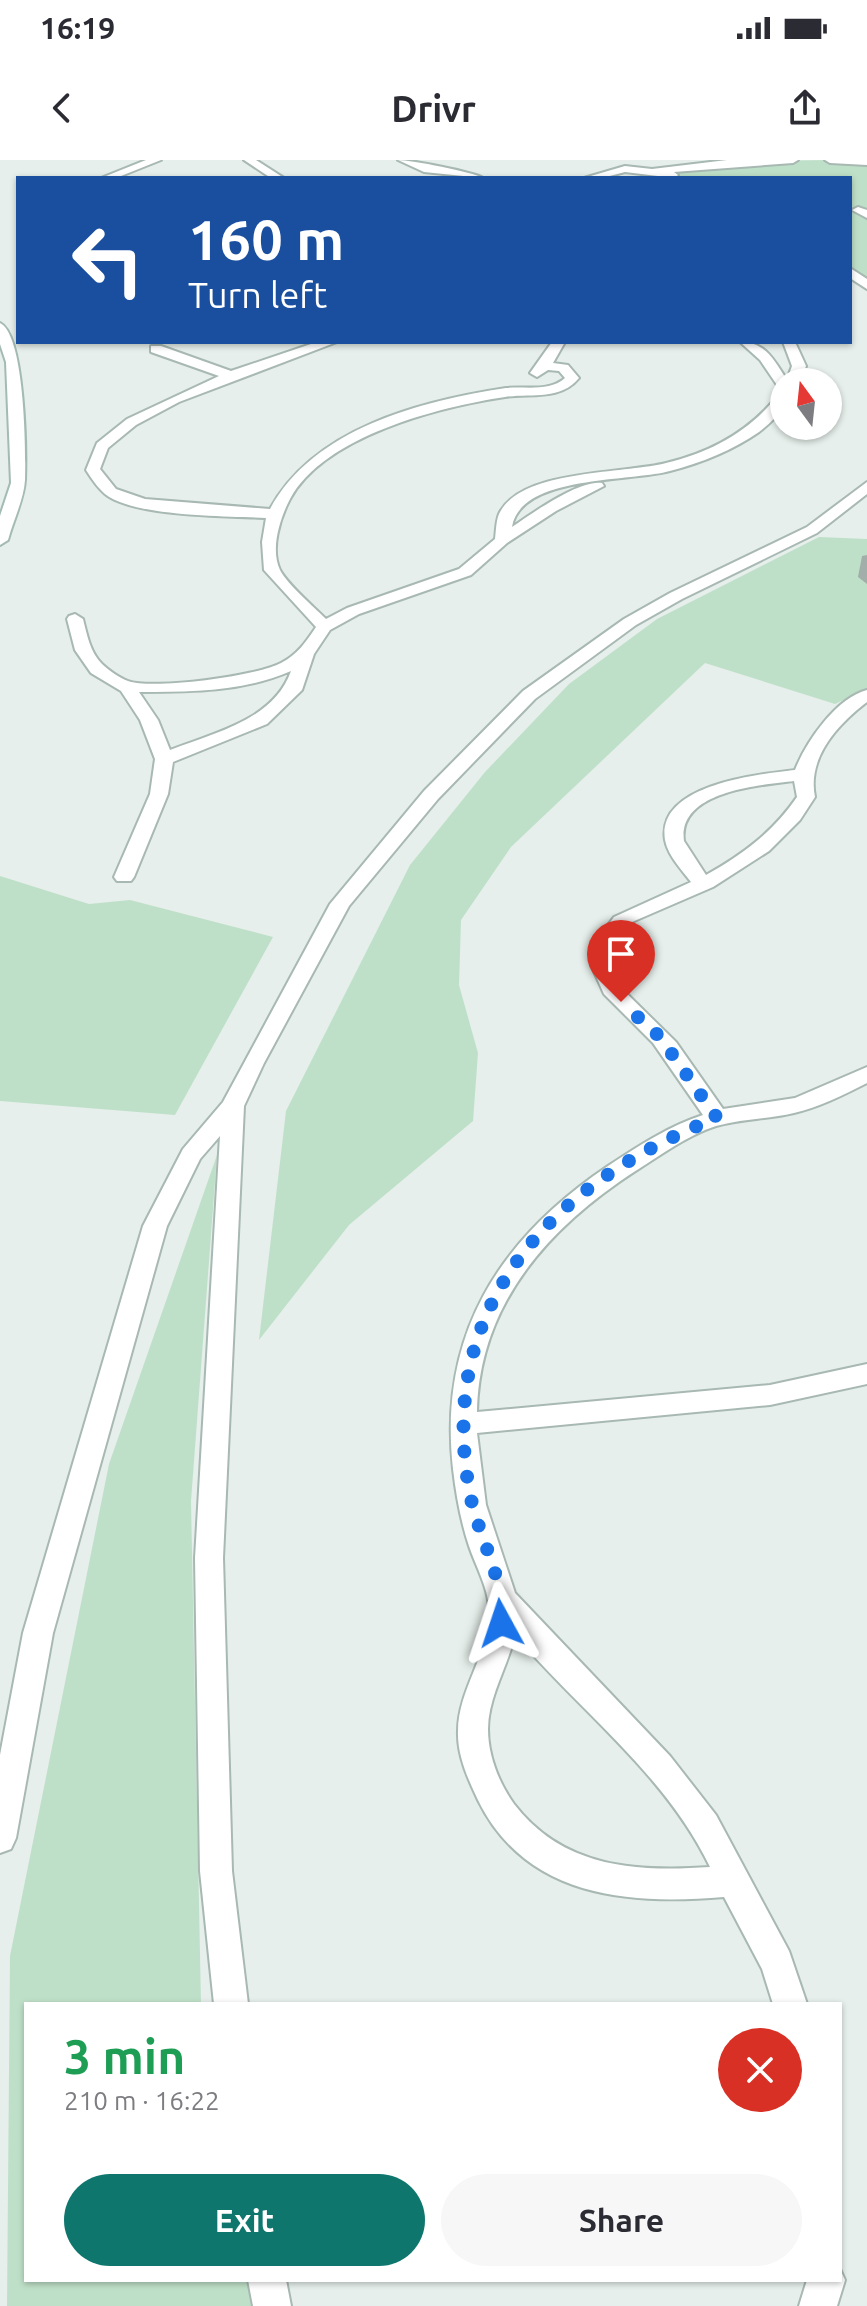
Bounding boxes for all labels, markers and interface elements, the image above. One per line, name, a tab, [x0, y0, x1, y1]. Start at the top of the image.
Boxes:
text: 16:19	[40, 11, 115, 45]
icon: back	[40, 86, 84, 130]
icon: share	[783, 86, 827, 130]
text: Drivr	[391, 88, 476, 129]
icon: left	[56, 208, 160, 312]
text: 160 m	[188, 208, 344, 271]
text: Turn left	[188, 274, 327, 315]
north arrow	[770, 368, 842, 440]
map controls	[770, 368, 842, 440]
pin	[587, 920, 655, 1002]
icon: arrive	[599, 932, 643, 976]
position arrow	[459, 1581, 543, 1665]
button: close	[718, 2028, 802, 2112]
text: 3 min	[64, 2029, 185, 2083]
text: 210 m · 16:22	[64, 2086, 220, 2115]
button: Exit	[64, 2174, 425, 2266]
button: Share	[441, 2174, 802, 2266]

